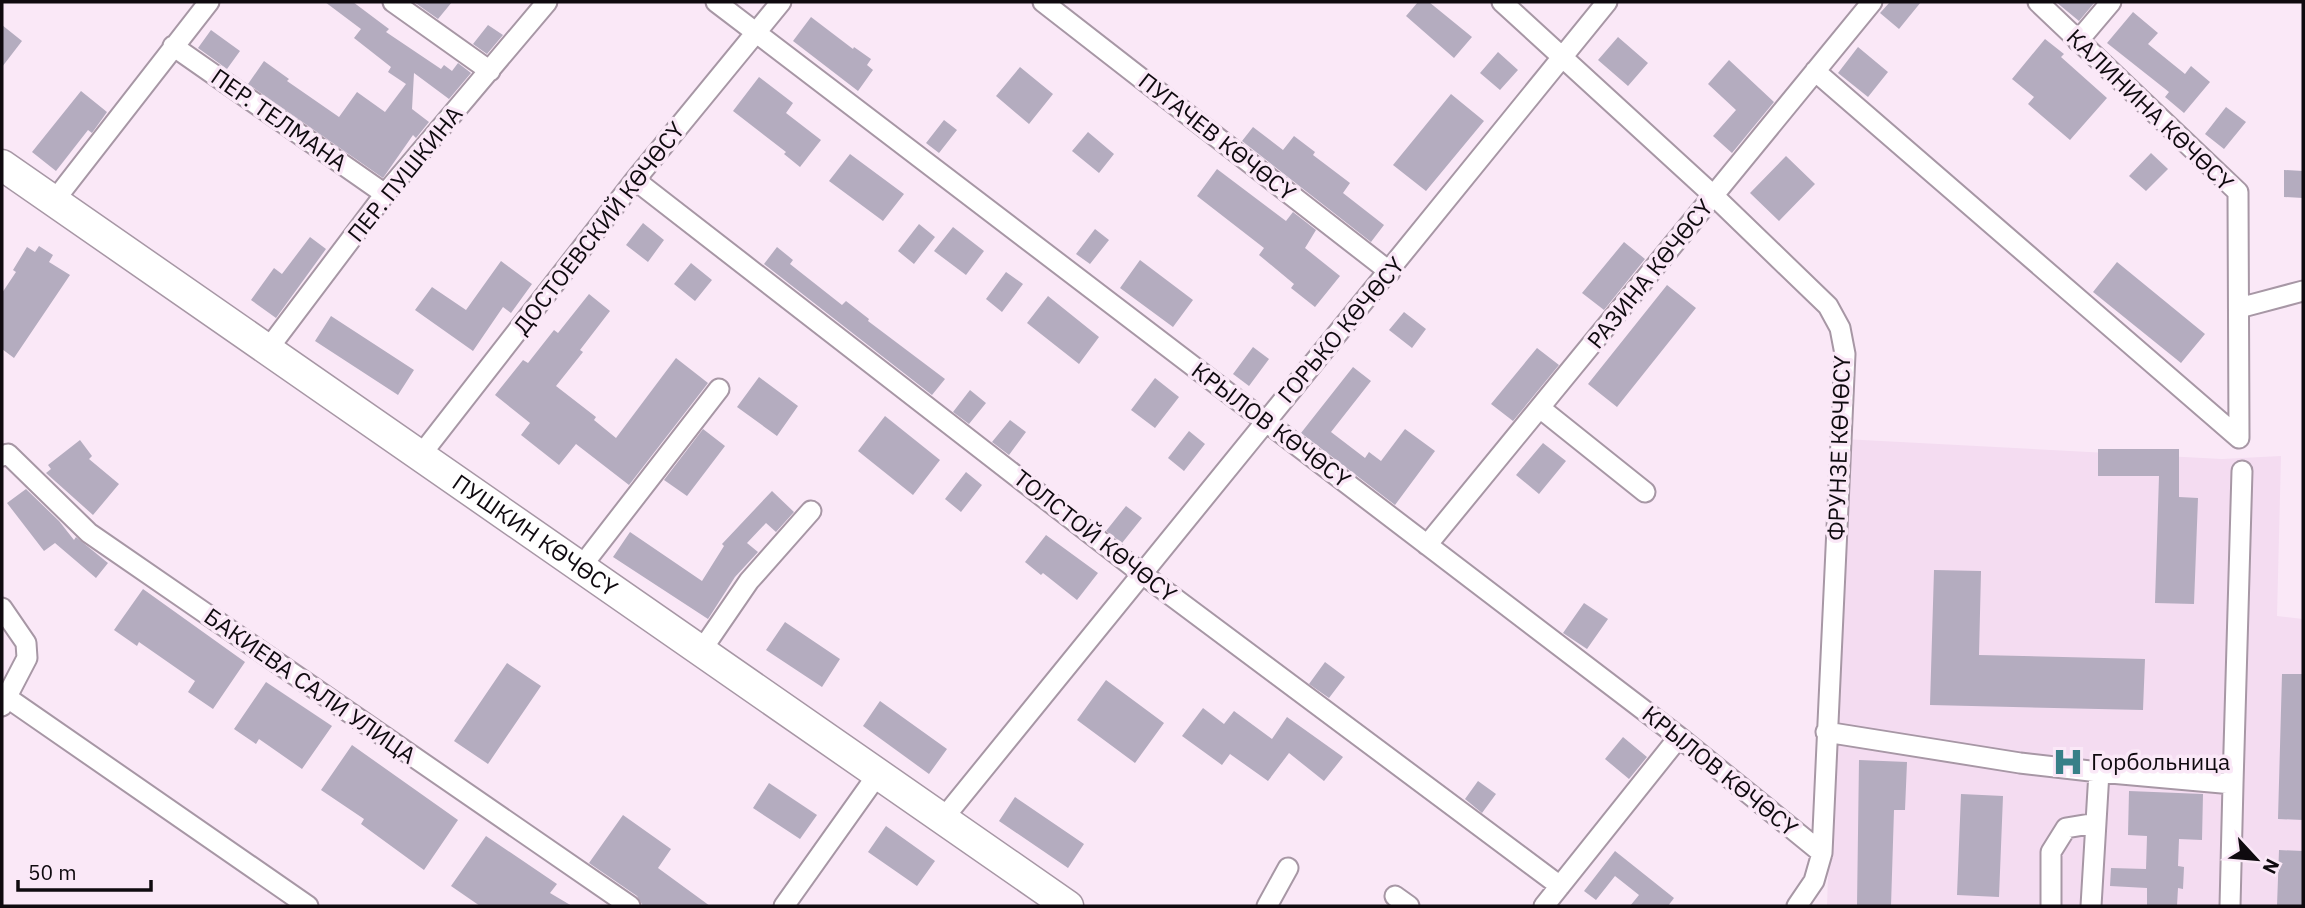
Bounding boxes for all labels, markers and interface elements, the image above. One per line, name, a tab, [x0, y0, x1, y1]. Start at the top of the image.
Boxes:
street label: КАЛИНИНА КӨЧӨСҮ	[2061, 22, 2241, 197]
street label: ПЕР. ТЕЛМАНА	[206, 61, 354, 177]
street label: ПУГАЧЕВ КӨЧӨСҮ	[1133, 65, 1303, 207]
street label: ПЕР. ПУШКИНА	[340, 99, 469, 248]
street label: ДОСТОЕВСКИЙ КӨЧӨСҮ	[506, 115, 691, 340]
street label: РАЗИНА КӨЧӨСҮ	[1580, 192, 1719, 354]
street label: ГОРЬКО КӨЧӨСҮ	[1270, 250, 1410, 409]
street label: ФРУНЗЕ КӨЧӨСҮ	[1820, 354, 1856, 541]
street label: КРЫЛОВ КӨЧӨСҮ	[1186, 355, 1357, 494]
street label: ТОЛСТОЙ КӨЧӨСҮ	[1008, 462, 1183, 608]
street label: ПУШКИН КӨЧӨСҮ	[447, 467, 624, 603]
street label: БАКИЕВА САЛИ УЛИЦА	[199, 601, 422, 770]
street label: КРЫЛОВ КӨЧӨСҮ	[1637, 698, 1805, 842]
hospital icon: Горбольница	[2051, 745, 2085, 779]
place label: Горбольница	[2091, 746, 2230, 776]
north arrow	[2221, 824, 2291, 894]
scale bar	[18, 848, 150, 892]
text: N	[2257, 855, 2285, 878]
text: 50 m	[28, 858, 77, 886]

